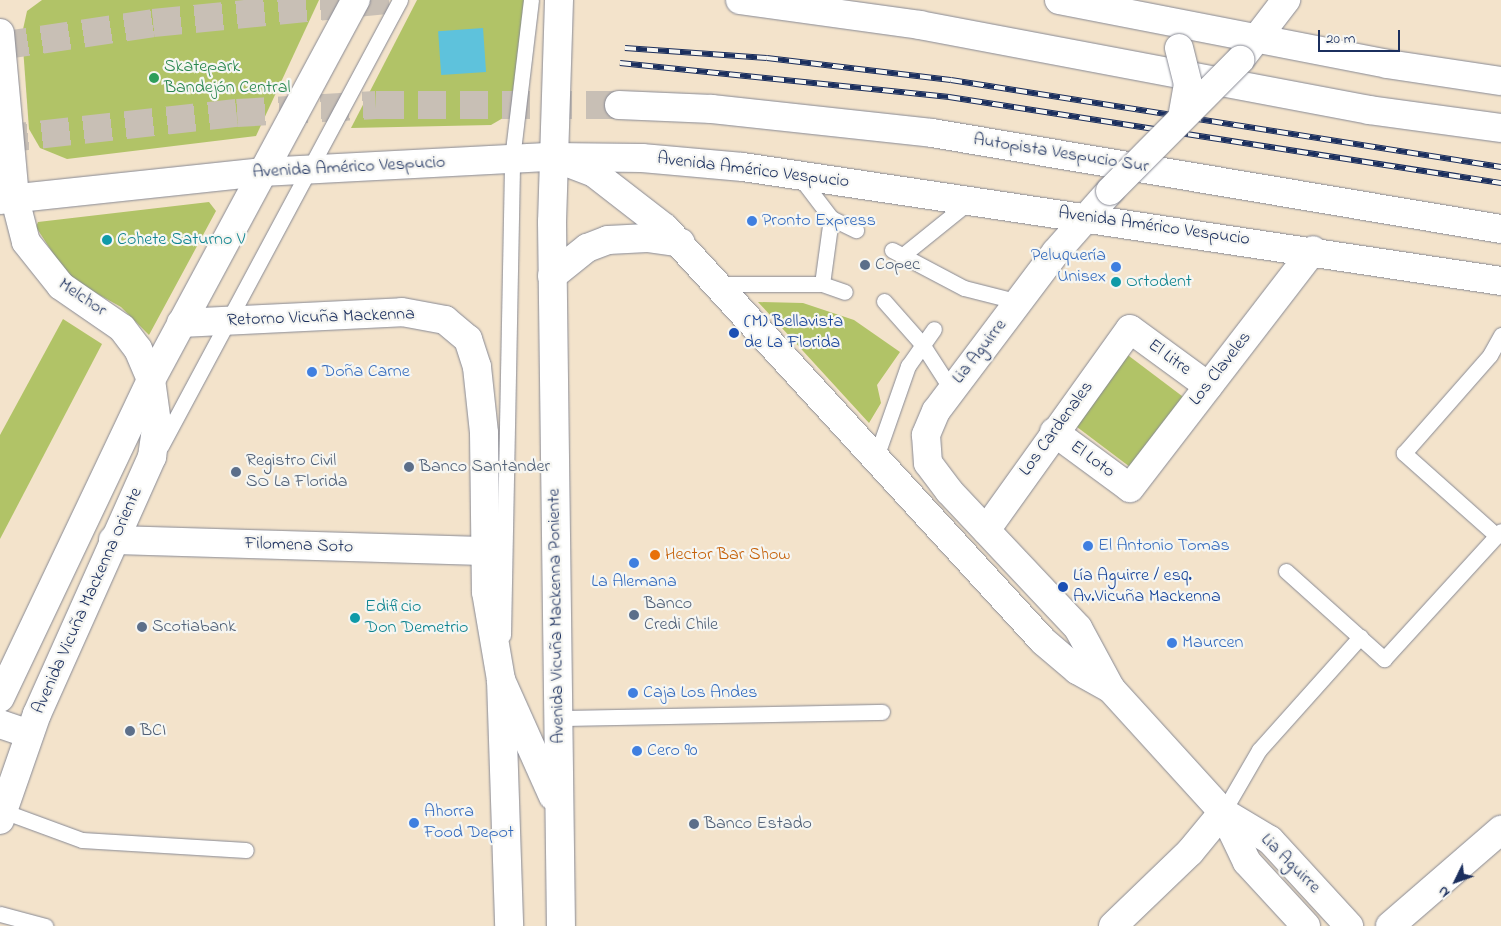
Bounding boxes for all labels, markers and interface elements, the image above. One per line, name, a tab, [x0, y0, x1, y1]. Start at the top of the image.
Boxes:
scale bar	[1321, 20, 1404, 52]
text: 20 m	[1326, 28, 1355, 50]
place label: Skatepark Bandejón Central	[164, 57, 290, 100]
marker: Skatepark Bandejón Central	[148, 72, 160, 84]
street label: Autopista Vespucio Sur	[972, 129, 1150, 179]
street label: Avenida Américo Vespucio	[656, 149, 850, 193]
street label: Avenida Américo Vespucio	[252, 152, 446, 184]
street label: Avenida Américo Vespucio	[1057, 203, 1251, 251]
place label: Pronto Express	[762, 210, 876, 232]
marker: Pronto Express	[746, 215, 758, 227]
place label: Cohete Saturno V	[117, 229, 245, 251]
marker: Cohete Saturno V	[101, 234, 113, 246]
place label: Peluquería Unisex	[1031, 246, 1106, 288]
place label: Copec	[875, 254, 920, 276]
marker: Copec	[859, 259, 871, 271]
marker: Peluquería Unisex	[1110, 261, 1122, 273]
place label: Ortodent	[1126, 271, 1192, 293]
street label: Melchor	[54, 274, 110, 322]
marker: Ortodent	[1110, 276, 1122, 288]
street label: Retorno Vicuña Mackenna	[227, 304, 415, 332]
place label: (M) Bellavista de La Florida	[744, 312, 843, 354]
street label: Lia Aguirre	[948, 315, 1012, 389]
marker: (M) Bellavista de La Florida	[728, 327, 740, 339]
street label: Los Claveles	[1185, 328, 1257, 410]
street label: El Litre	[1143, 335, 1195, 381]
place label: Doña Carne	[322, 361, 410, 383]
marker: Doña Carne	[306, 366, 318, 378]
street label: Los Cardenales	[1015, 377, 1099, 481]
street label: El Loto	[1065, 437, 1119, 483]
place label: Registro Civil SO La Florida	[246, 451, 347, 494]
place label: Banco Santander	[419, 456, 550, 478]
marker: Banco Santander	[403, 461, 415, 473]
marker: Registro Civil SO La Florida	[230, 466, 242, 478]
street label: Avenida Vicuña Mackenna Oriente	[28, 485, 148, 717]
street label: Avenida Vicuña Mackenna Poniente	[544, 488, 570, 744]
street label: Filomena Soto	[244, 533, 354, 559]
place label: El Antonio Tomas	[1098, 535, 1230, 557]
marker: El Antonio Tomas	[1082, 540, 1094, 552]
place label: Hector Bar Show	[665, 544, 790, 566]
marker: Hector Bar Show	[649, 549, 661, 561]
marker: La Alemana	[628, 557, 640, 569]
place label: Lía Aguirre / esq. Av.Vicuña Mackenna	[1073, 566, 1221, 608]
place label: La Alemana	[591, 571, 677, 593]
marker: Lía Aguirre / esq. Av.Vicuña Mackenna	[1057, 581, 1069, 593]
place label: Banco Credi Chile	[644, 594, 718, 636]
place label: Edificio Don Demetrio	[365, 597, 468, 640]
marker: Banco Credi Chile	[628, 609, 640, 621]
marker: Edificio Don Demetrio	[349, 612, 361, 624]
place label: Scotiabank	[152, 616, 236, 638]
marker: Scotiabank	[136, 621, 148, 633]
place label: Maurcen	[1182, 632, 1243, 654]
marker: Maurcen	[1166, 637, 1178, 649]
place label: Caja Los Andes	[643, 682, 757, 704]
marker: Caja Los Andes	[627, 687, 639, 699]
place label: BCI	[140, 720, 166, 742]
marker: BCI	[124, 725, 136, 737]
place label: Cero 90	[647, 740, 698, 762]
marker: Cero 90	[631, 745, 643, 757]
place label: Ahorra Food Depot	[424, 802, 514, 844]
place label: Banco Estado	[704, 813, 812, 835]
marker: Ahorra Food Depot	[408, 817, 420, 829]
marker: Banco Estado	[688, 818, 700, 830]
street label: Lia Aguirre	[1255, 829, 1325, 899]
north arrow	[1431, 856, 1481, 906]
text: N	[1434, 881, 1455, 902]

